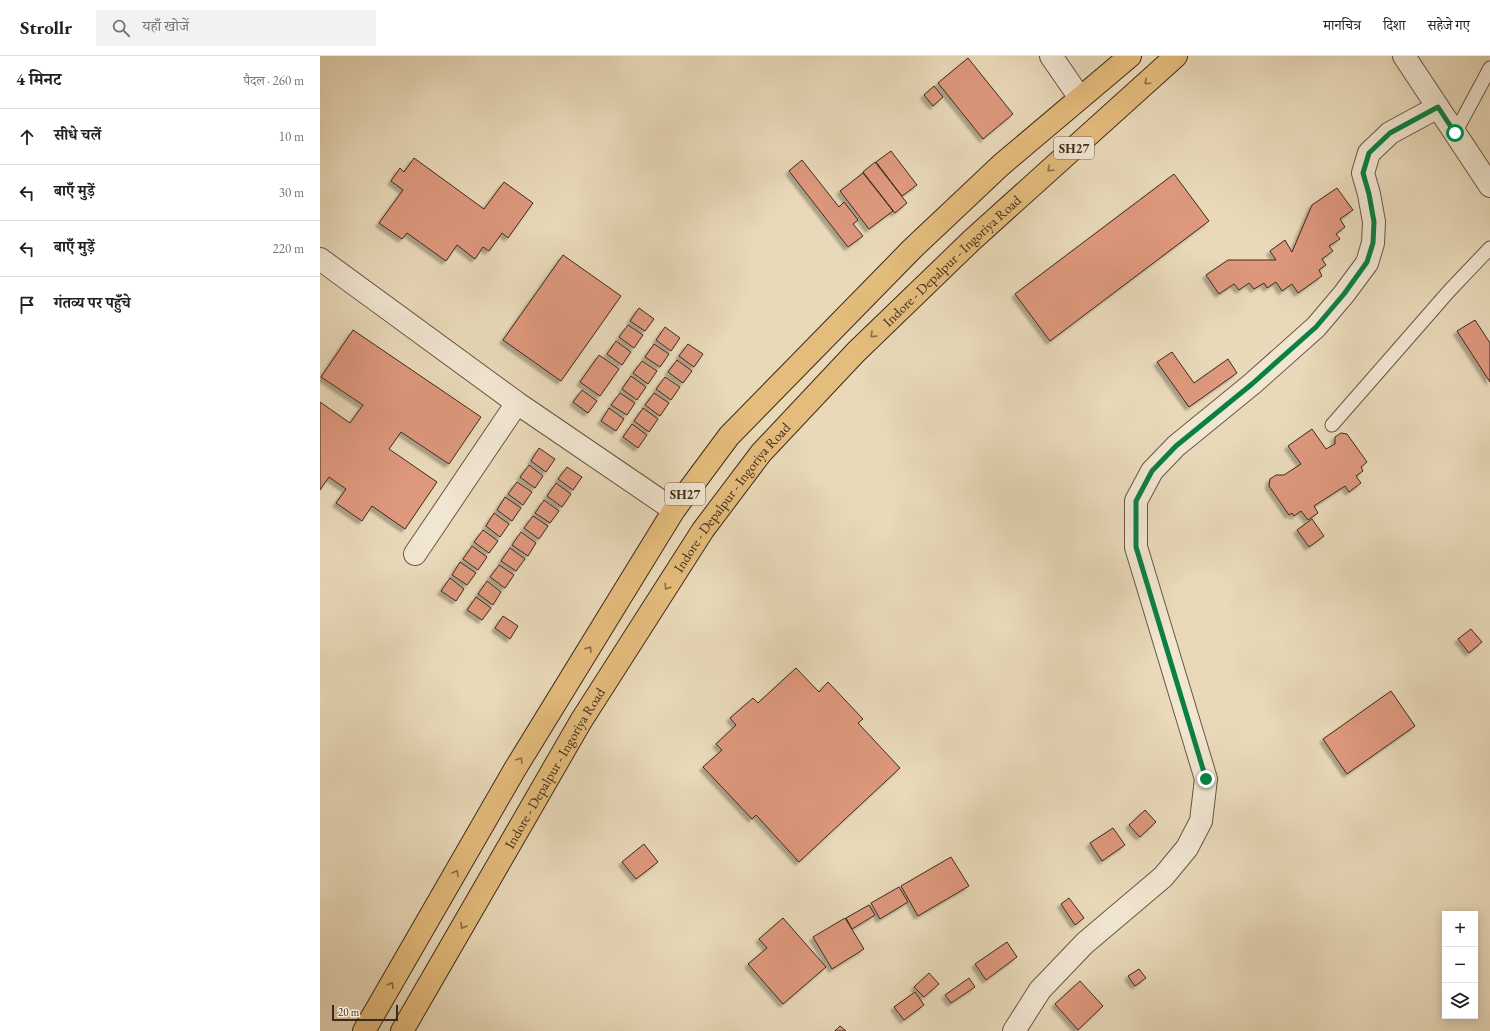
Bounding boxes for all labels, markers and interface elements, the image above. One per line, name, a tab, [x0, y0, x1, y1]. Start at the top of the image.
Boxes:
search box	[96, 10, 376, 46]
text: Strollr	[20, 15, 72, 40]
text: यहाँ खोजें	[142, 16, 189, 35]
text: मानचित्र	[1323, 16, 1361, 34]
text: दिशा	[1383, 16, 1405, 34]
text: सहेजे गए	[1427, 16, 1470, 34]
icon: search	[110, 17, 132, 39]
text: 4 मिनट	[16, 68, 61, 90]
text: पैदल · 260 m	[244, 72, 304, 89]
one-way arrow	[1144, 77, 1151, 84]
route start	[1446, 124, 1464, 142]
text: सीधे चलें	[54, 125, 101, 144]
icon: ahead	[16, 126, 38, 148]
text: 10 m	[279, 128, 304, 145]
road number: SH27	[1054, 137, 1094, 159]
one-way arrow	[1047, 165, 1055, 172]
text: बाएँ मुड़ें	[54, 181, 95, 200]
icon: left	[16, 182, 38, 204]
text: 30 m	[279, 184, 304, 201]
street label: Indore - Depalpur - Ingoriya Road	[879, 191, 1025, 330]
text: बाएँ मुड़ें	[54, 237, 95, 256]
icon: left	[16, 238, 38, 260]
text: 220 m	[273, 240, 304, 257]
text: गंतव्य पर पहुँचे	[54, 293, 131, 312]
icon: arrive	[16, 294, 38, 316]
one-way arrow	[870, 331, 878, 338]
street label: Indore - Depalpur - Ingoriya Road	[669, 418, 795, 576]
road number: SH27	[665, 483, 705, 505]
one-way arrow	[664, 583, 672, 590]
one-way arrow	[584, 646, 591, 653]
street label: Indore - Depalpur - Ingoriya Road	[500, 683, 609, 852]
one-way arrow	[516, 757, 523, 764]
route end	[1197, 770, 1215, 788]
one-way arrow	[451, 869, 458, 877]
map controls	[1442, 911, 1478, 1019]
button: +	[1442, 911, 1478, 947]
one-way arrow	[460, 922, 467, 929]
button: −	[1442, 947, 1478, 983]
one-way arrow	[386, 982, 393, 989]
button: layers	[1442, 983, 1478, 1019]
scale bar	[332, 1003, 398, 1022]
text: 20 m	[338, 1005, 359, 1019]

